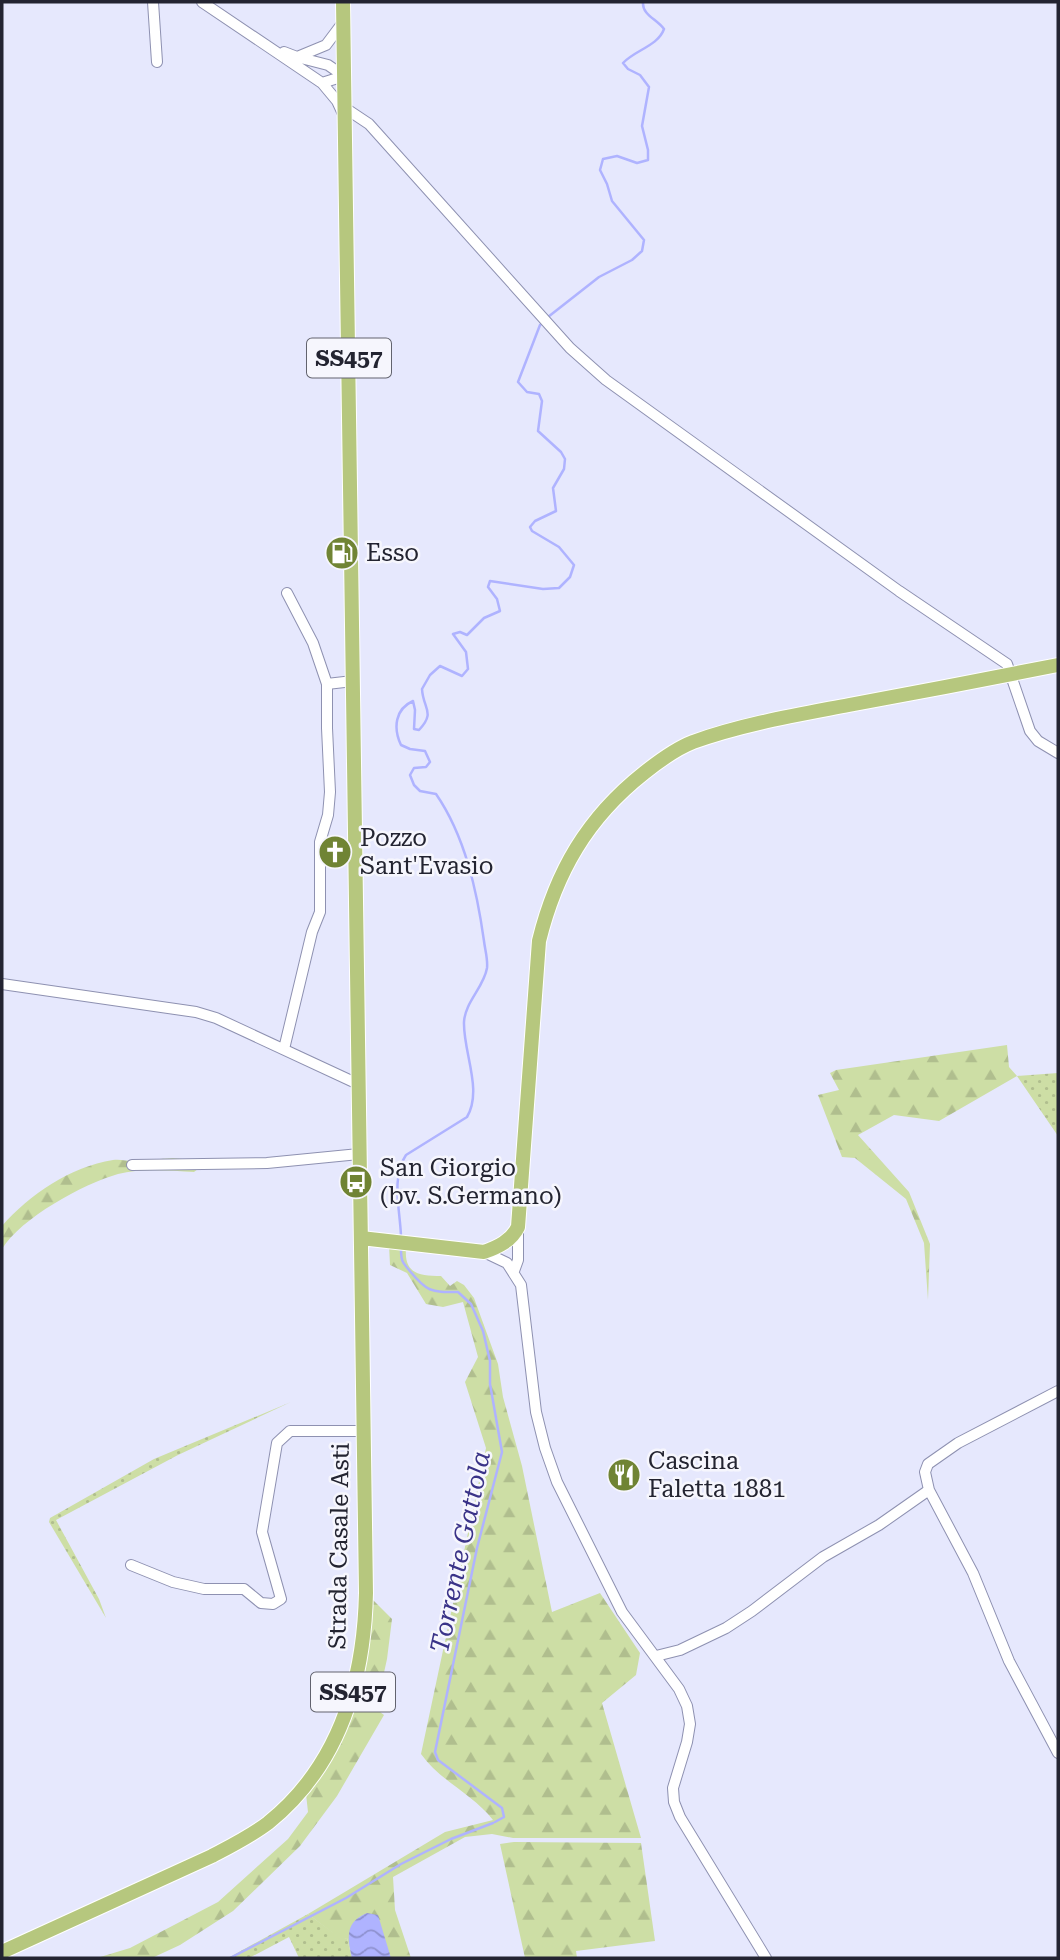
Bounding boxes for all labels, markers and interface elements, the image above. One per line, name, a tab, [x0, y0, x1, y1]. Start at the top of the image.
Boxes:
road number: SS457	[307, 338, 391, 378]
fuel station icon: Esso	[323, 534, 361, 572]
place label: Esso	[366, 539, 419, 567]
place label: Pozzo Sant'Evasio	[360, 824, 493, 880]
church icon: Pozzo Sant'Evasio	[316, 833, 354, 871]
place label: San Giorgio (bv. S.Germano)	[380, 1154, 562, 1210]
bus stop icon: San Giorgio (bv. S.Germano)	[337, 1163, 375, 1201]
street label: Strada Casale Asti	[323, 1442, 355, 1650]
place label: Cascina Faletta 1881	[648, 1447, 786, 1503]
water label: Torrente Gattola	[424, 1448, 496, 1656]
restaurant icon: Cascina Faletta 1881	[605, 1456, 643, 1494]
road number: SS457	[311, 1672, 395, 1712]

